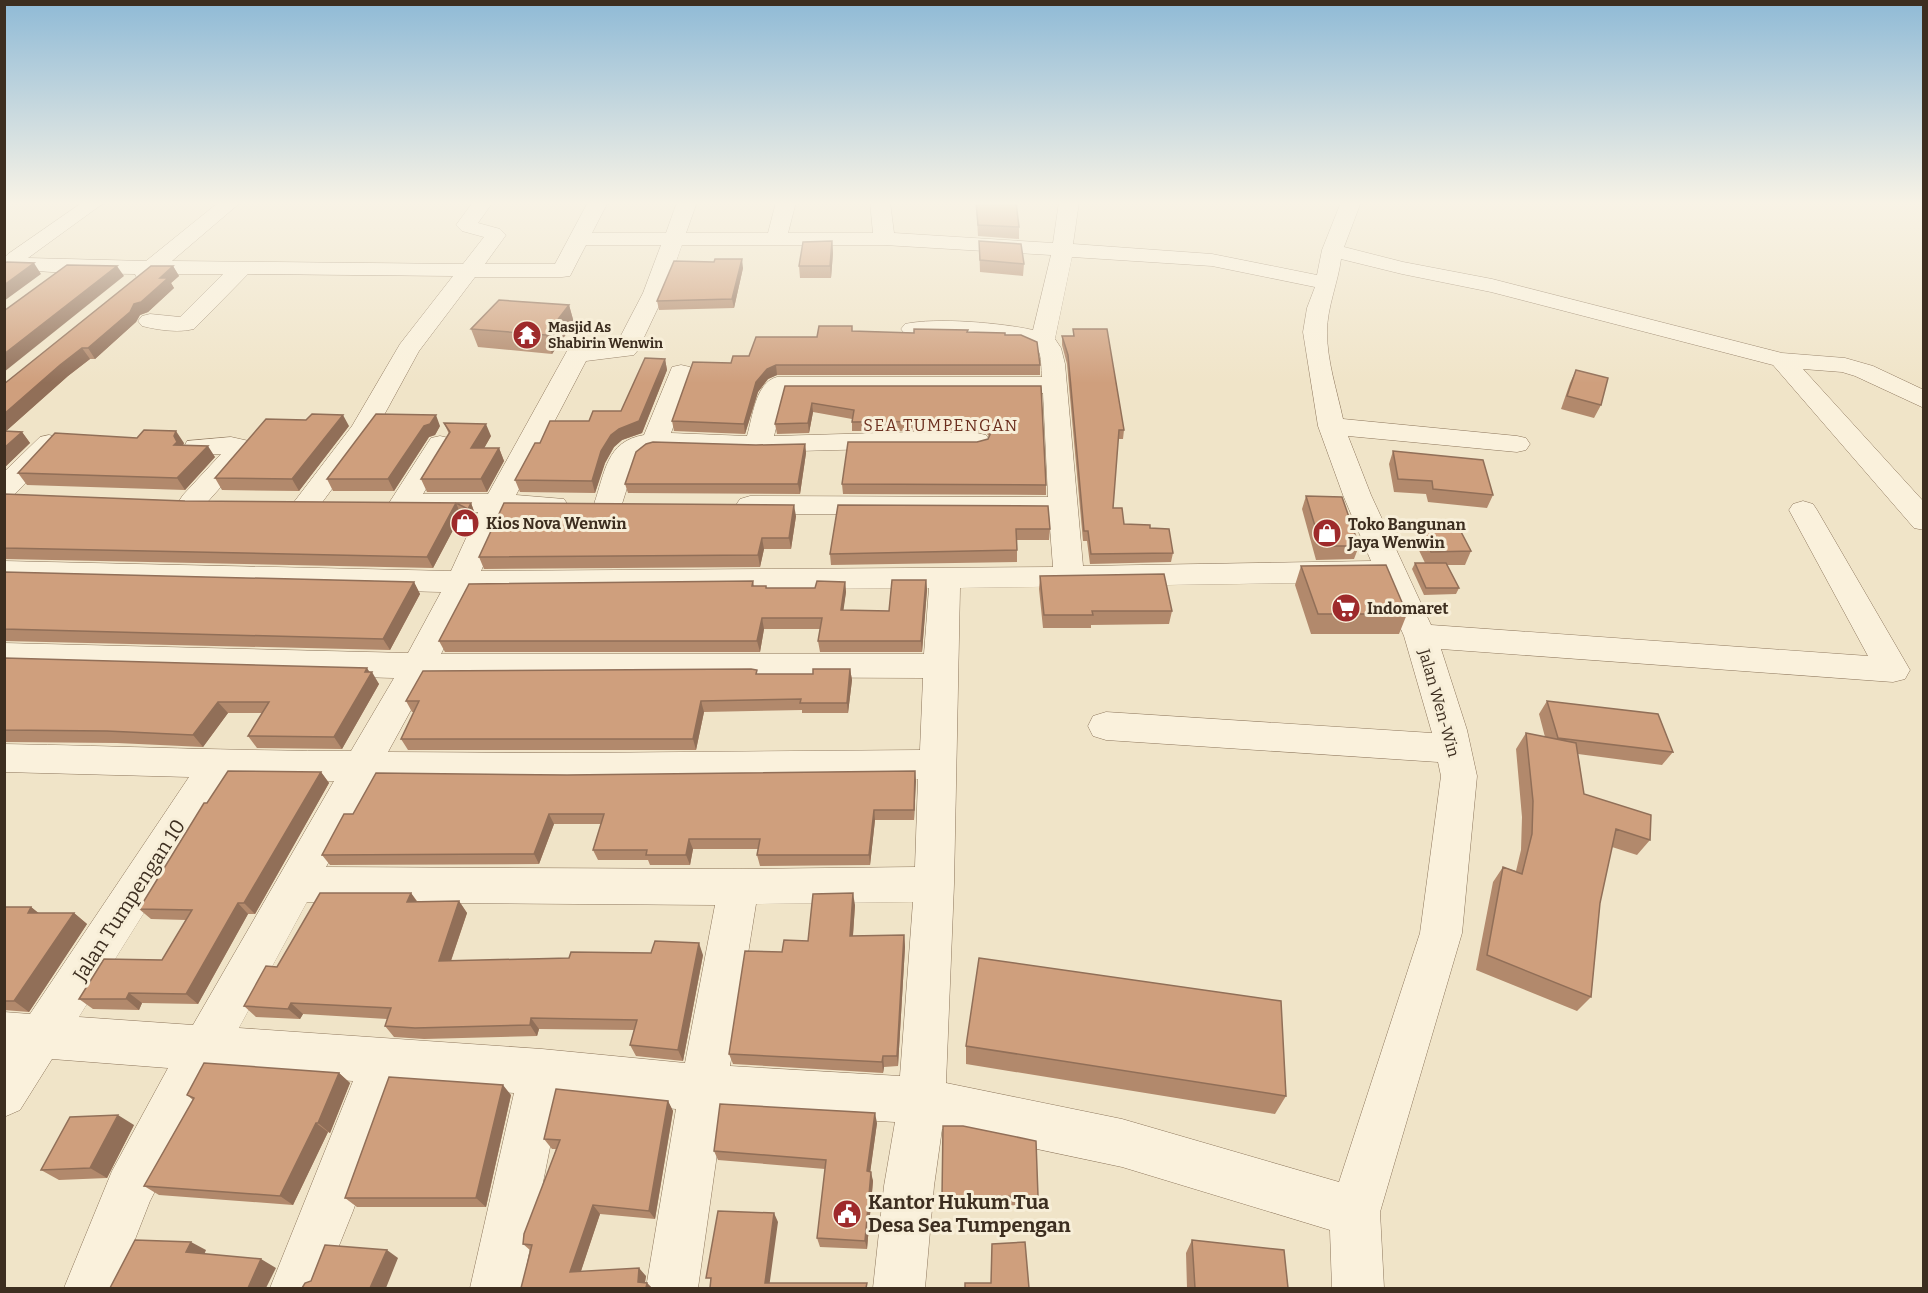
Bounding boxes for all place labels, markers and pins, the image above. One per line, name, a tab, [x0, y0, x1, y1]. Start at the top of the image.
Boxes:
temple icon: Masjid As Shabirin Wenwin	[511, 319, 543, 351]
place label: Masjid As Shabirin Wenwin	[548, 319, 663, 352]
shop icon: Kios Nova Wenwin	[449, 507, 481, 539]
place label: Kios Nova Wenwin	[486, 514, 627, 533]
place label: Toko Bangunan Jaya Wenwin	[1347, 515, 1467, 552]
shop icon: Toko Bangunan Jaya Wenwin	[1311, 517, 1343, 549]
supermarket icon: Indomaret	[1330, 592, 1362, 624]
place label: Indomaret	[1367, 599, 1449, 618]
place label: Kantor Hukum Tua Desa Sea Tumpengan	[868, 1190, 1071, 1237]
public building icon: Kantor Hukum Tua Desa Sea Tumpengan	[831, 1198, 863, 1230]

